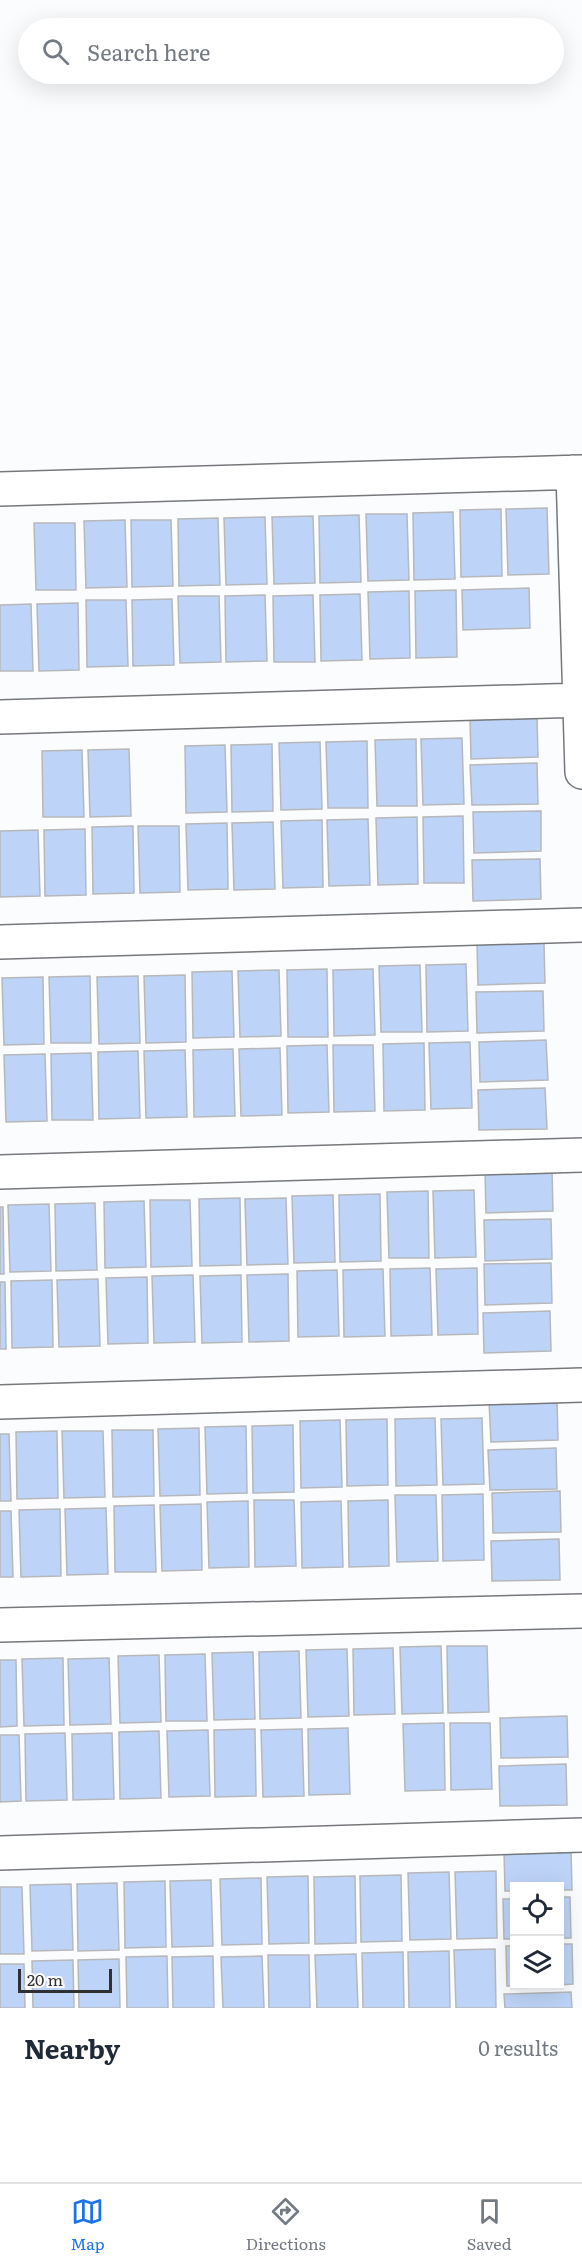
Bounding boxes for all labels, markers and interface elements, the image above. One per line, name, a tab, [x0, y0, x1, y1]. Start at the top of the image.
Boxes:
search box	[18, 18, 564, 84]
icon: search	[39, 35, 72, 68]
text: Search here	[87, 35, 210, 68]
map controls	[510, 1882, 564, 1990]
button: locate	[510, 1882, 564, 1936]
button: layers	[510, 1936, 564, 1990]
scale bar	[18, 1966, 112, 1994]
text: 20 m	[27, 1967, 63, 1991]
text: Nearby	[24, 2028, 120, 2067]
text: 0 results	[478, 2032, 558, 2062]
tab: Map	[71, 2195, 105, 2255]
tab: Directions	[246, 2195, 326, 2255]
tab: Saved	[467, 2195, 511, 2255]

